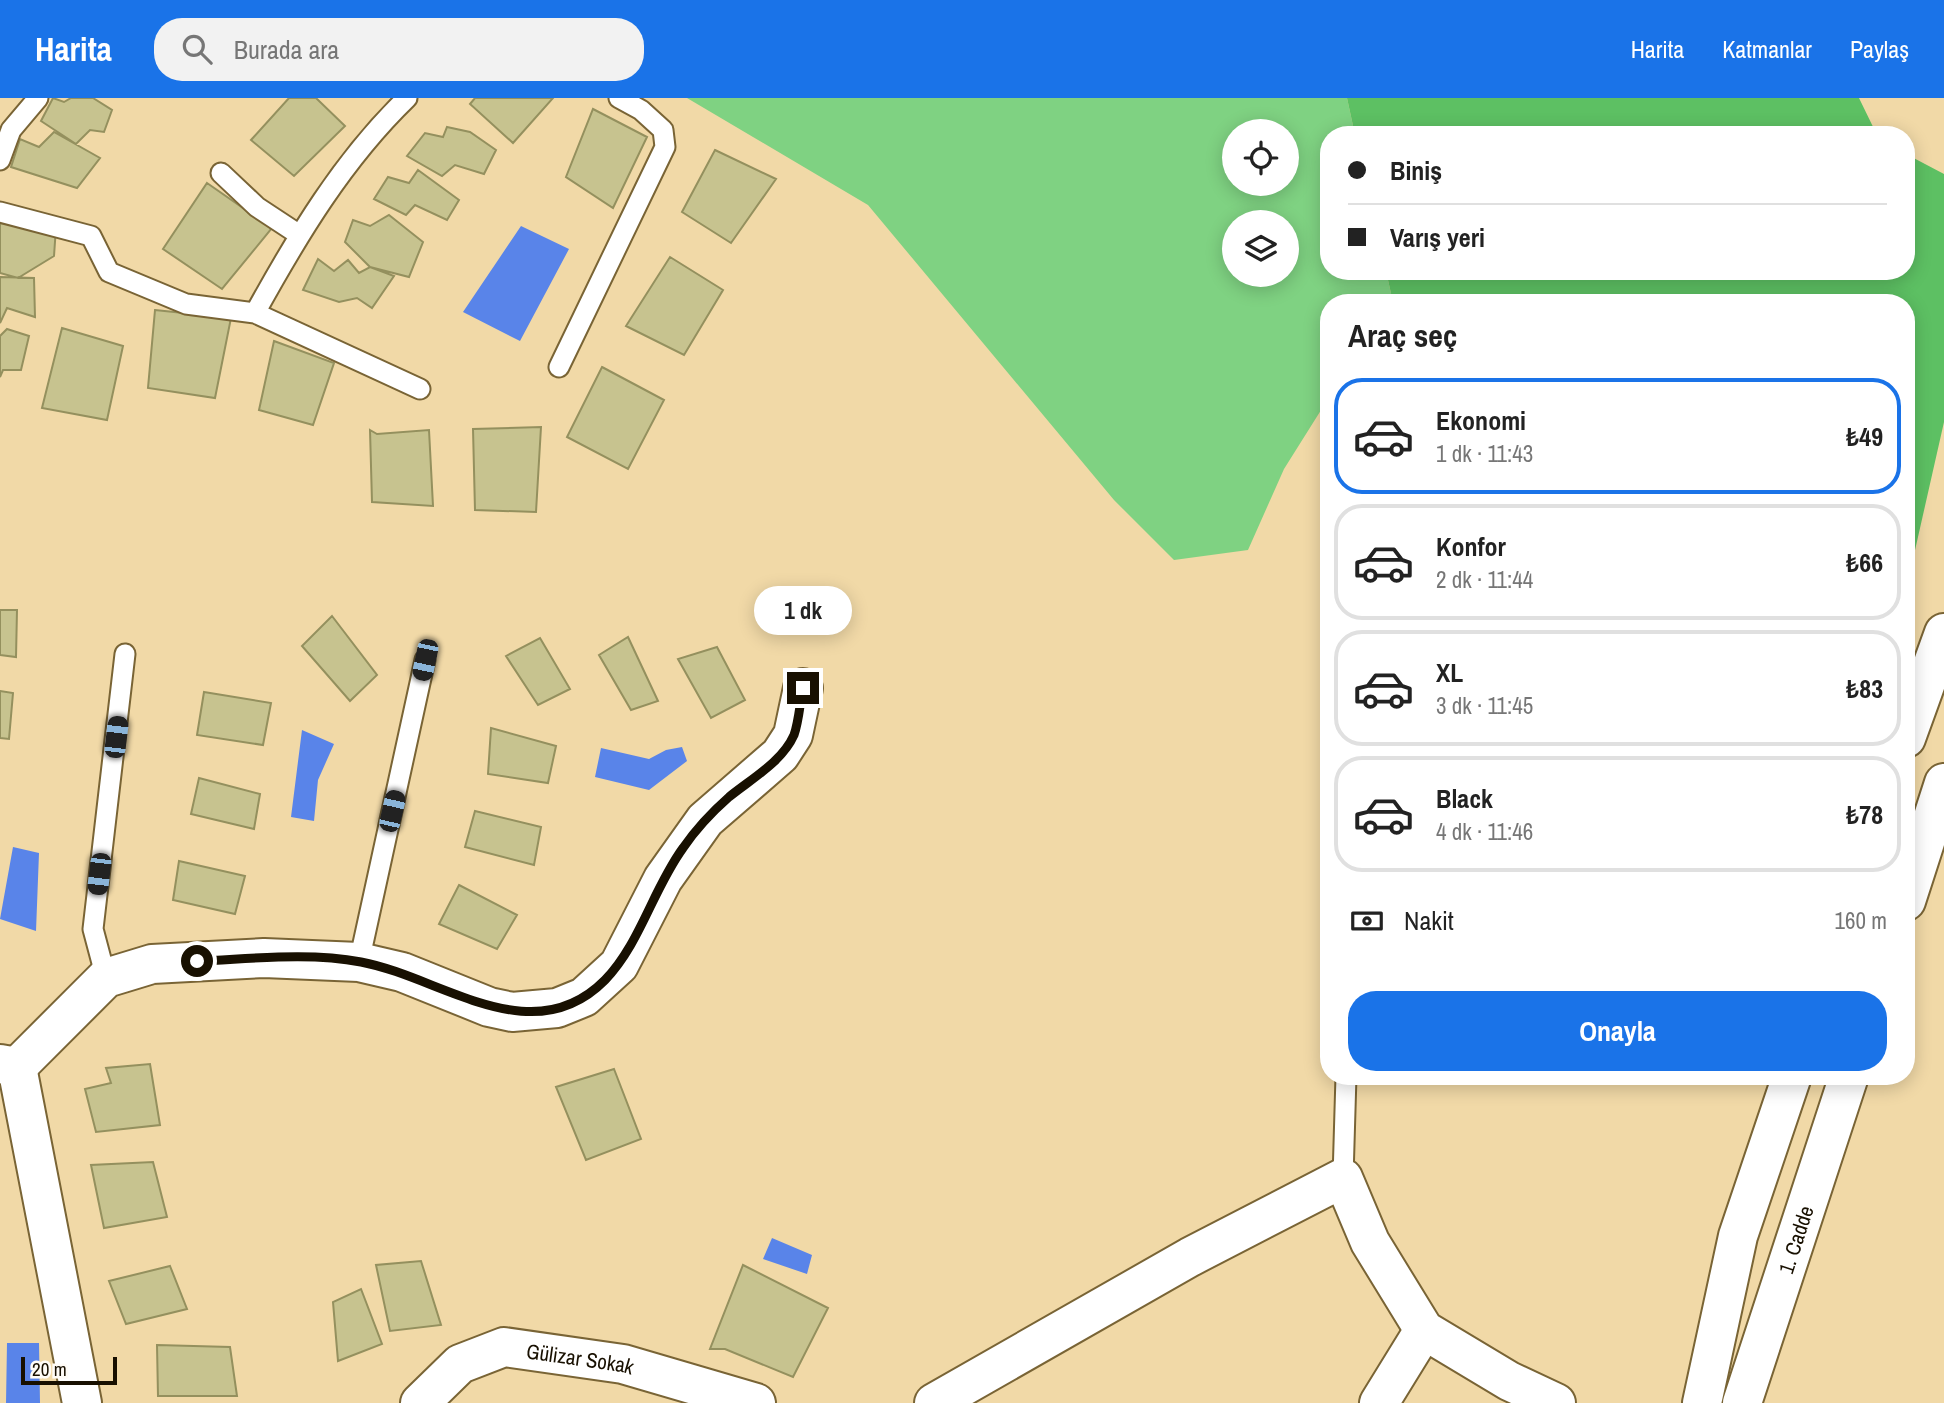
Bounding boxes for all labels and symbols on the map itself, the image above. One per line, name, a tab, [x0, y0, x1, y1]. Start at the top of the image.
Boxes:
callout: 1 dk	[754, 587, 852, 636]
car	[411, 637, 440, 683]
route end	[787, 672, 819, 704]
car	[104, 715, 129, 759]
car	[378, 788, 407, 834]
car	[87, 852, 112, 896]
route start	[181, 945, 213, 977]
street label: 1. Cadde	[1771, 1202, 1820, 1277]
street label: Gülizar Sokak	[525, 1336, 638, 1381]
scale bar	[21, 1354, 117, 1386]

